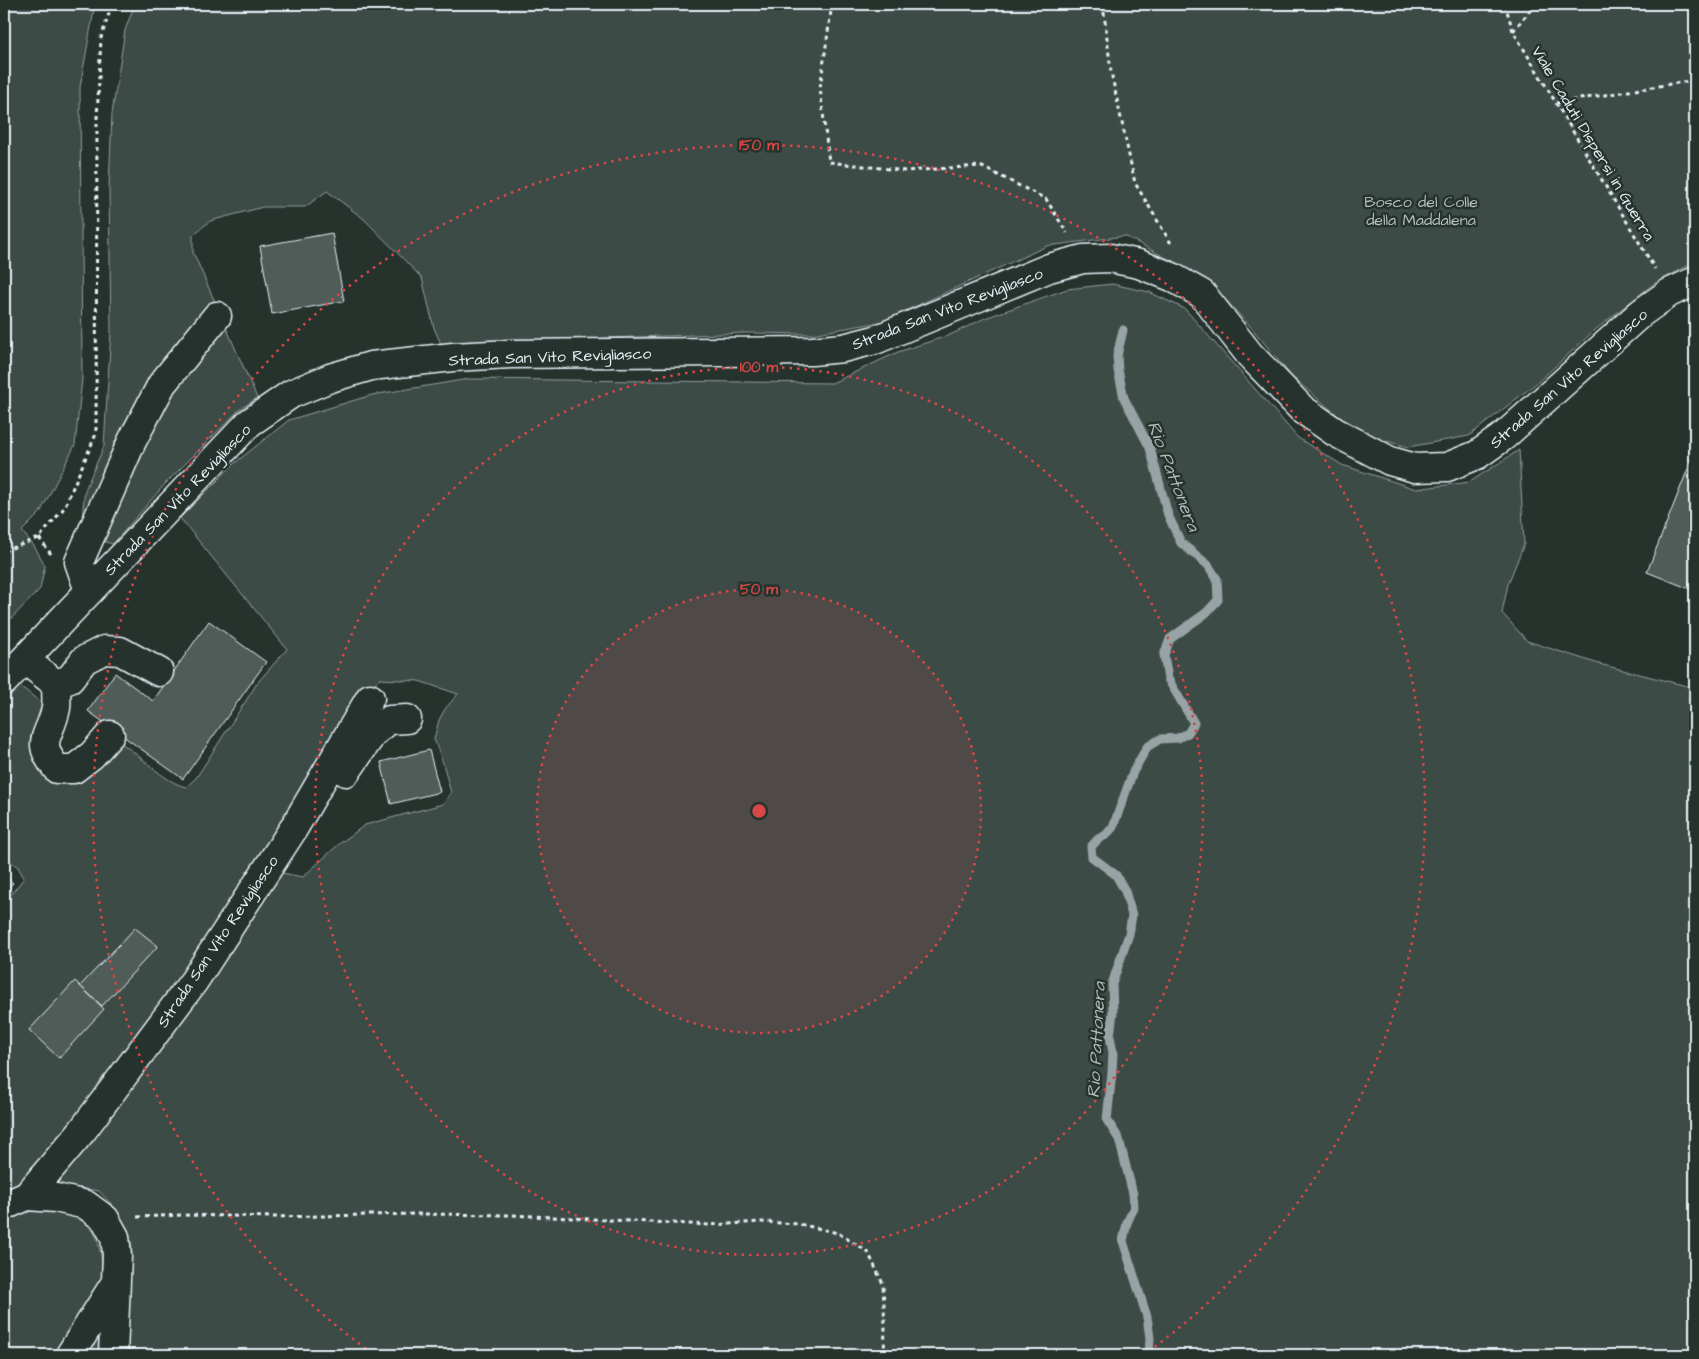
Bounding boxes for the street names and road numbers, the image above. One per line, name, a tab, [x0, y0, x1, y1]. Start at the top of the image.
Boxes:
street label: Viale Caduti Dispersi in Guerra	[1526, 42, 1660, 245]
street label: Strada San Vito Revigliasco	[849, 262, 1046, 356]
street label: Strada San Vito Revigliasco	[1485, 304, 1653, 454]
street label: Strada San Vito Revigliasco	[448, 342, 652, 373]
street label: Strada San Vito Revigliasco	[99, 419, 257, 581]
street label: Strada San Vito Revigliasco	[152, 851, 285, 1032]

